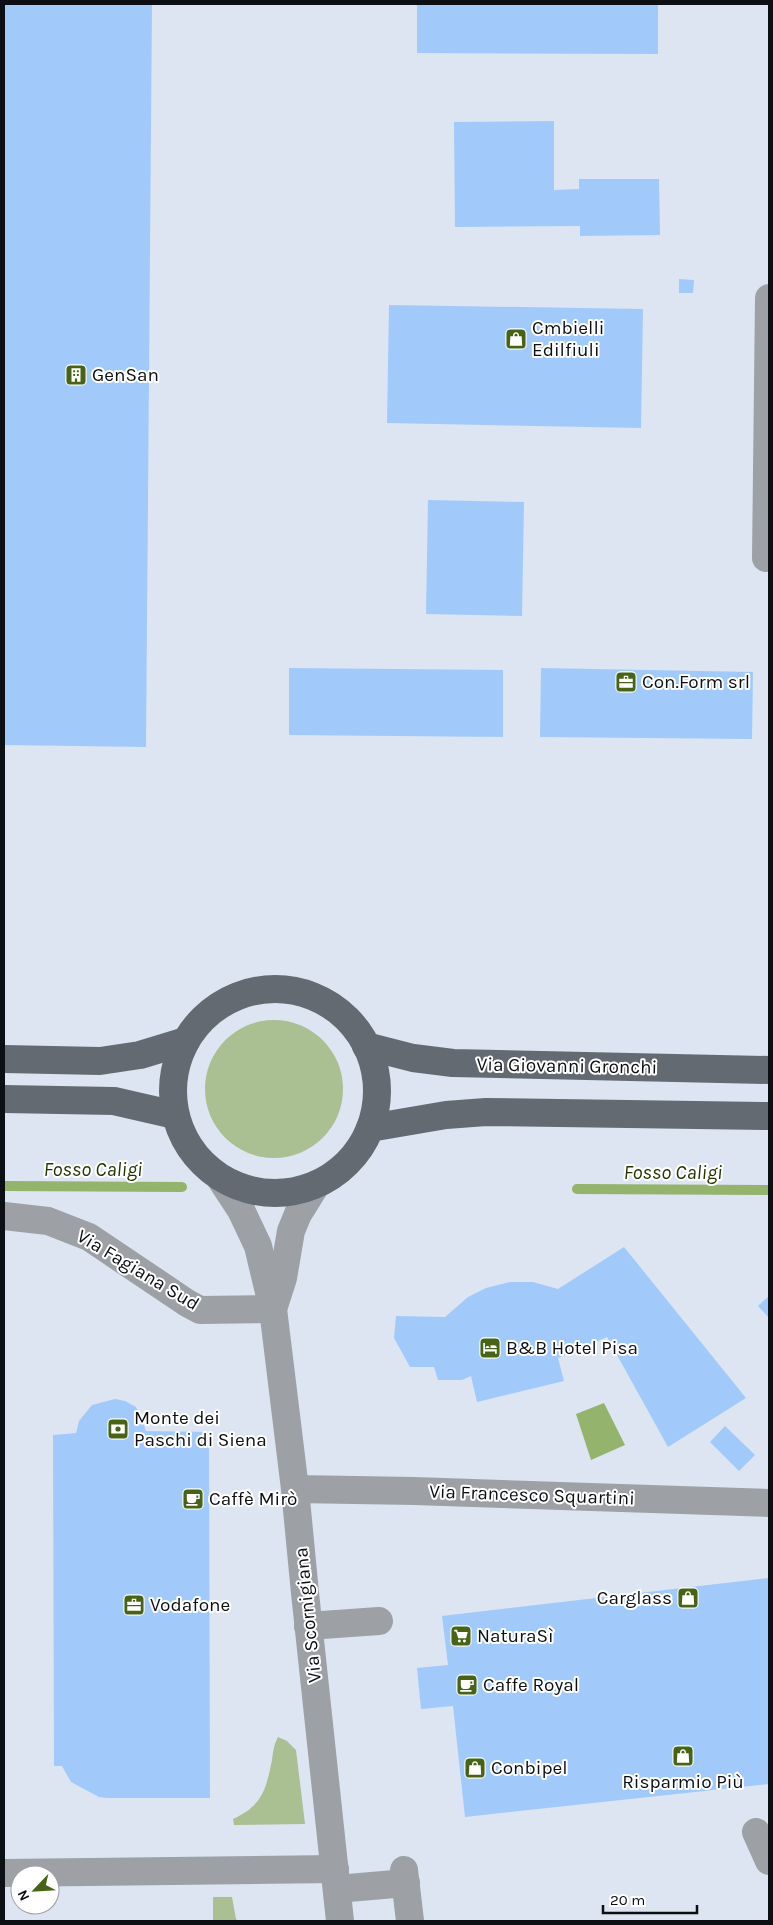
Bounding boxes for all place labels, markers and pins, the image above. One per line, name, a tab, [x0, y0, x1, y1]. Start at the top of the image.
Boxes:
place label: Cmbielli Edilfiuli	[532, 317, 604, 361]
shop icon: Cmbielli Edilfiuli	[504, 327, 528, 351]
building icon: GenSan	[64, 363, 88, 387]
place label: GenSan	[92, 364, 159, 386]
office icon: Con.Form srl	[614, 670, 638, 694]
place label: Con.Form srl	[642, 671, 750, 693]
hotel icon: B&B Hotel Pisa	[478, 1336, 502, 1360]
place label: B&B Hotel Pisa	[506, 1337, 638, 1359]
place label: Monte dei Paschi di Siena	[134, 1407, 267, 1451]
bank icon: Monte dei Paschi di Siena	[106, 1417, 130, 1441]
cafe icon: Caffè Mirò	[181, 1487, 205, 1511]
place label: Caffè Mirò	[209, 1488, 297, 1510]
shop icon: Carglass	[676, 1586, 700, 1610]
place label: Carglass	[597, 1587, 672, 1609]
office icon: Vodafone	[122, 1593, 146, 1617]
place label: Vodafone	[150, 1594, 230, 1616]
supermarket icon: NaturaSì	[449, 1624, 473, 1648]
place label: NaturaSì	[477, 1625, 554, 1647]
cafe icon: Caffe Royal	[455, 1673, 479, 1697]
place label: Caffe Royal	[483, 1674, 579, 1696]
shop icon: Risparmio Più	[671, 1744, 695, 1768]
shop icon: Conbipel	[463, 1756, 487, 1780]
place label: Conbipel	[491, 1757, 568, 1779]
place label: Risparmio Più	[622, 1771, 744, 1793]

